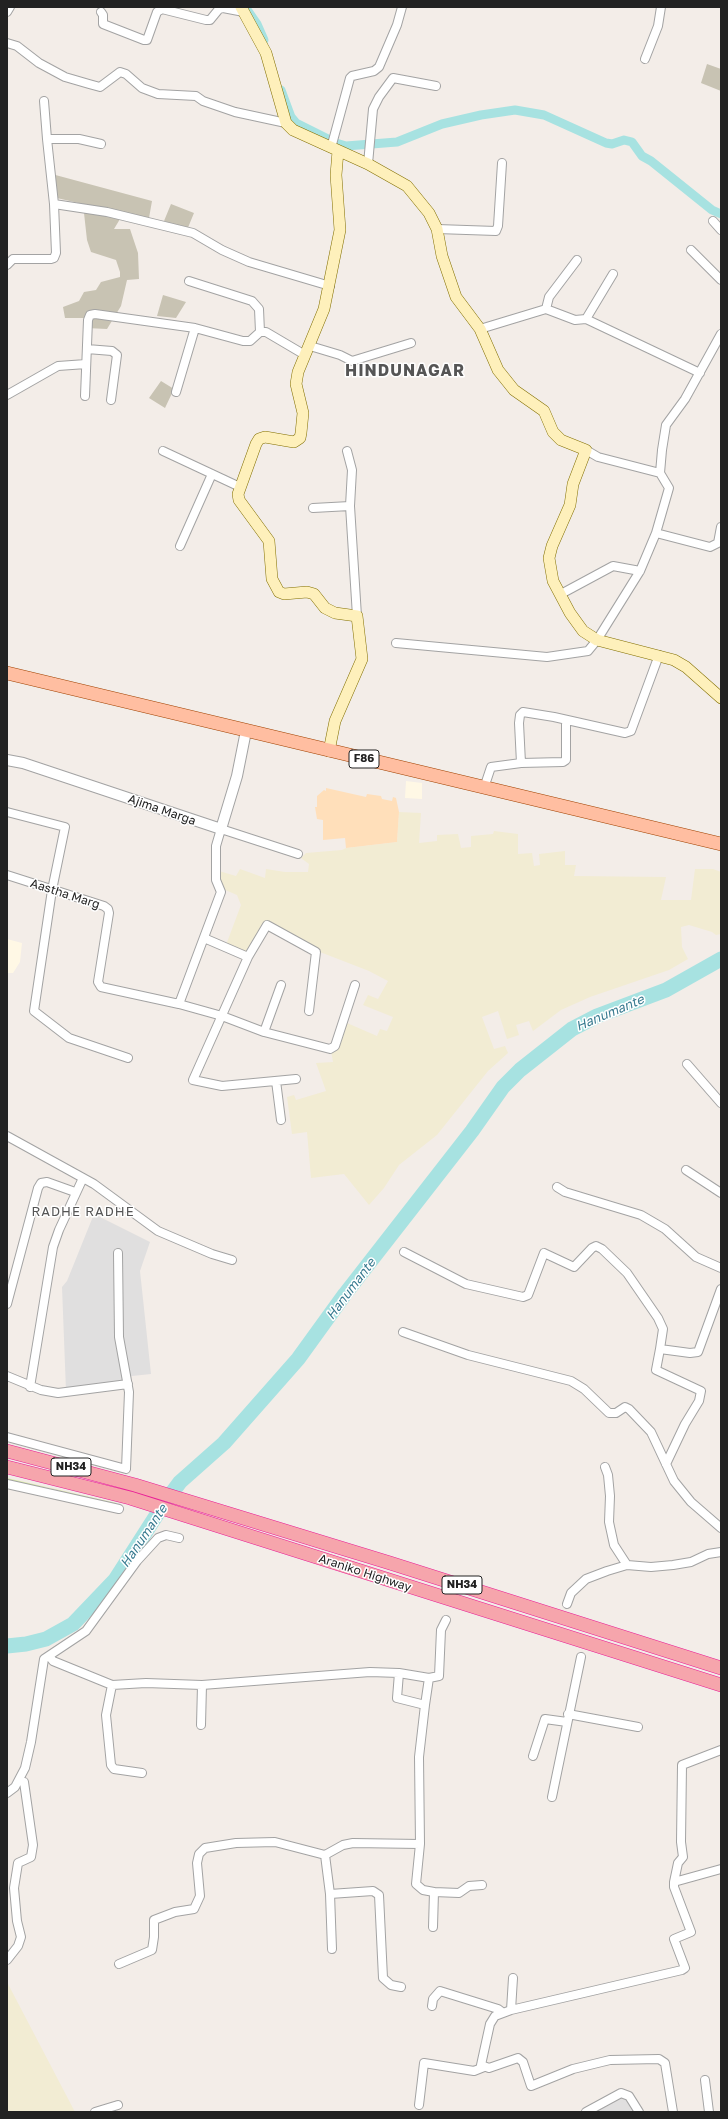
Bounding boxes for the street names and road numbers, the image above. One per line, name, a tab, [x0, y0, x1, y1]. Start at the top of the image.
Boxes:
road number: F86	[349, 750, 379, 768]
street label: Ajima Marga	[126, 792, 198, 828]
street label: Aastha Marg	[28, 876, 102, 912]
road number: NH34	[51, 1458, 91, 1476]
street label: Araniko Highway	[317, 1551, 413, 1595]
road number: NH34	[442, 1576, 482, 1594]

